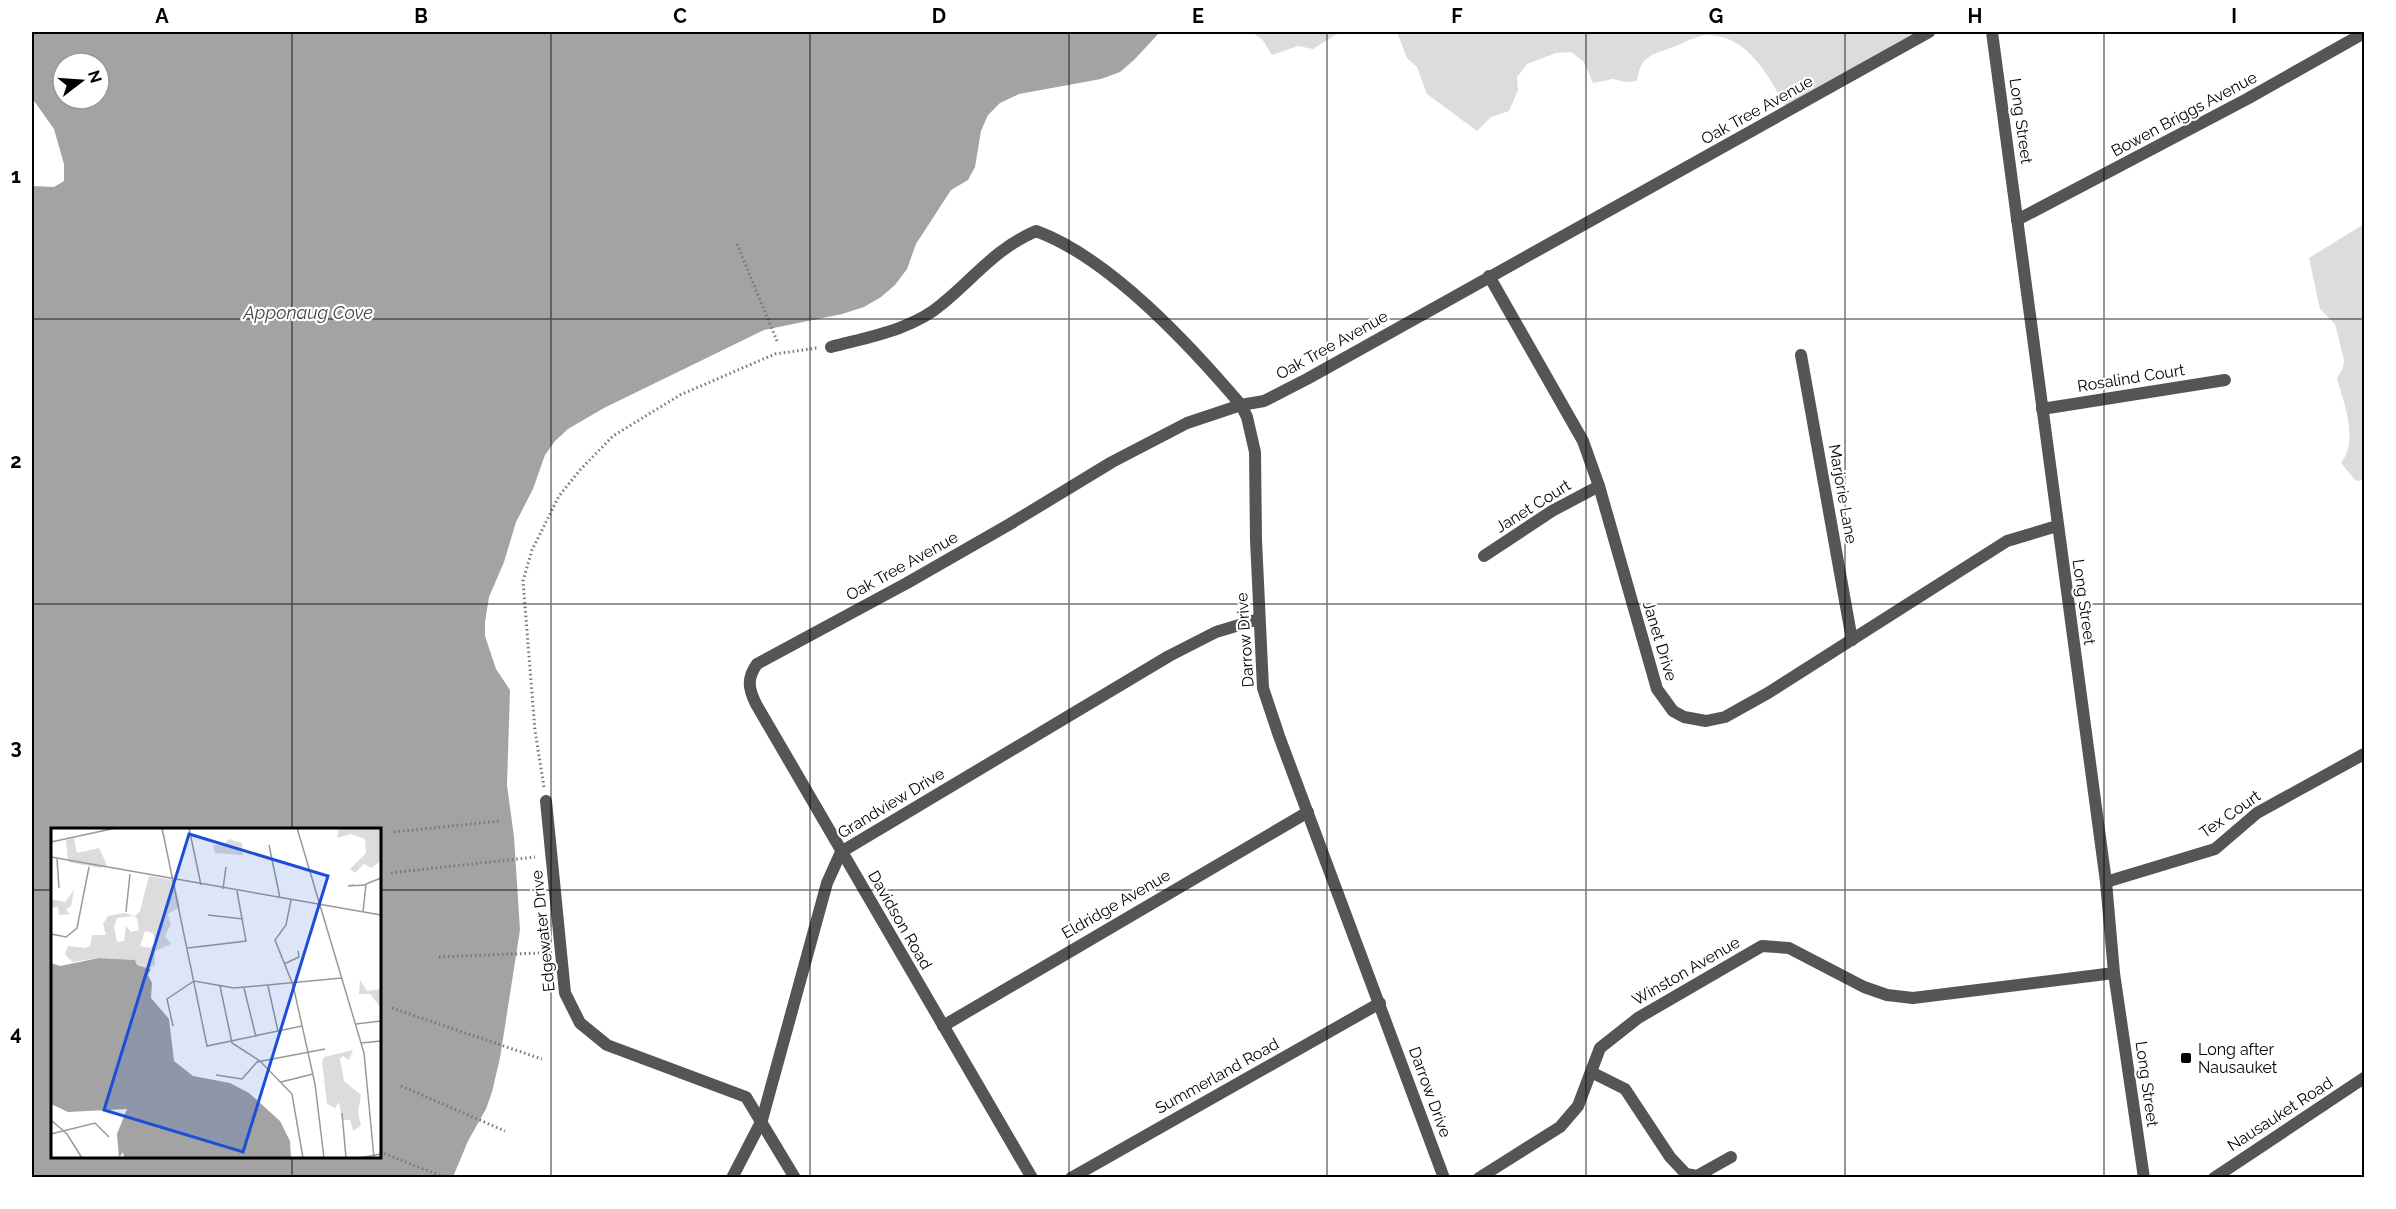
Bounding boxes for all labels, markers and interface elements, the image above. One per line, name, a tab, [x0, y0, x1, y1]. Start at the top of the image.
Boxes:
text: A	[155, 4, 169, 28]
text: B	[414, 4, 428, 28]
text: C	[673, 4, 687, 28]
text: D	[932, 4, 946, 28]
text: E	[1192, 4, 1204, 28]
text: F	[1451, 4, 1463, 28]
text: G	[1709, 4, 1723, 28]
text: H	[1968, 4, 1982, 28]
text: I	[2231, 4, 2237, 28]
north arrow	[51, 51, 111, 111]
street label: Bowen Briggs Avenue	[2108, 67, 2260, 161]
text: N	[84, 68, 106, 85]
street label: Oak Tree Avenue	[1698, 71, 1816, 149]
street label: Long Street	[2006, 77, 2037, 166]
text: 1	[11, 164, 21, 188]
water label: Apponaug Cove	[242, 302, 373, 323]
street label: Oak Tree Avenue	[1273, 306, 1391, 384]
street label: Rosalind Court	[2076, 360, 2187, 396]
street label: Marjorie Lane	[1825, 443, 1861, 545]
text: 2	[10, 449, 22, 473]
street label: Janet Court	[1492, 475, 1575, 537]
street label: Oak Tree Avenue	[843, 527, 961, 605]
street label: Long Street	[2069, 558, 2100, 647]
street label: Darrow Drive	[1232, 592, 1258, 688]
street label: Janet Drive	[1639, 599, 1681, 683]
text: 3	[10, 735, 22, 759]
street label: Grandview Drive	[834, 764, 948, 842]
street label: Tex Court	[2196, 786, 2265, 842]
inset map	[51, 828, 381, 1158]
street label: Eldridge Avenue	[1058, 865, 1174, 943]
street label: Davidson Road	[864, 867, 936, 973]
street label: Edgewater Drive	[527, 869, 559, 993]
street label: Winston Avenue	[1629, 933, 1743, 1009]
text: 4	[10, 1021, 22, 1045]
street label: Summerland Road	[1152, 1034, 1282, 1118]
street label: Long Street	[2132, 1040, 2163, 1129]
place label: Long after Nausauket	[2198, 1040, 2278, 1077]
street label: Darrow Drive	[1405, 1044, 1455, 1140]
marker: Long after Nausauket	[2179, 1051, 2193, 1065]
street label: Nausauket Road	[2224, 1073, 2336, 1155]

